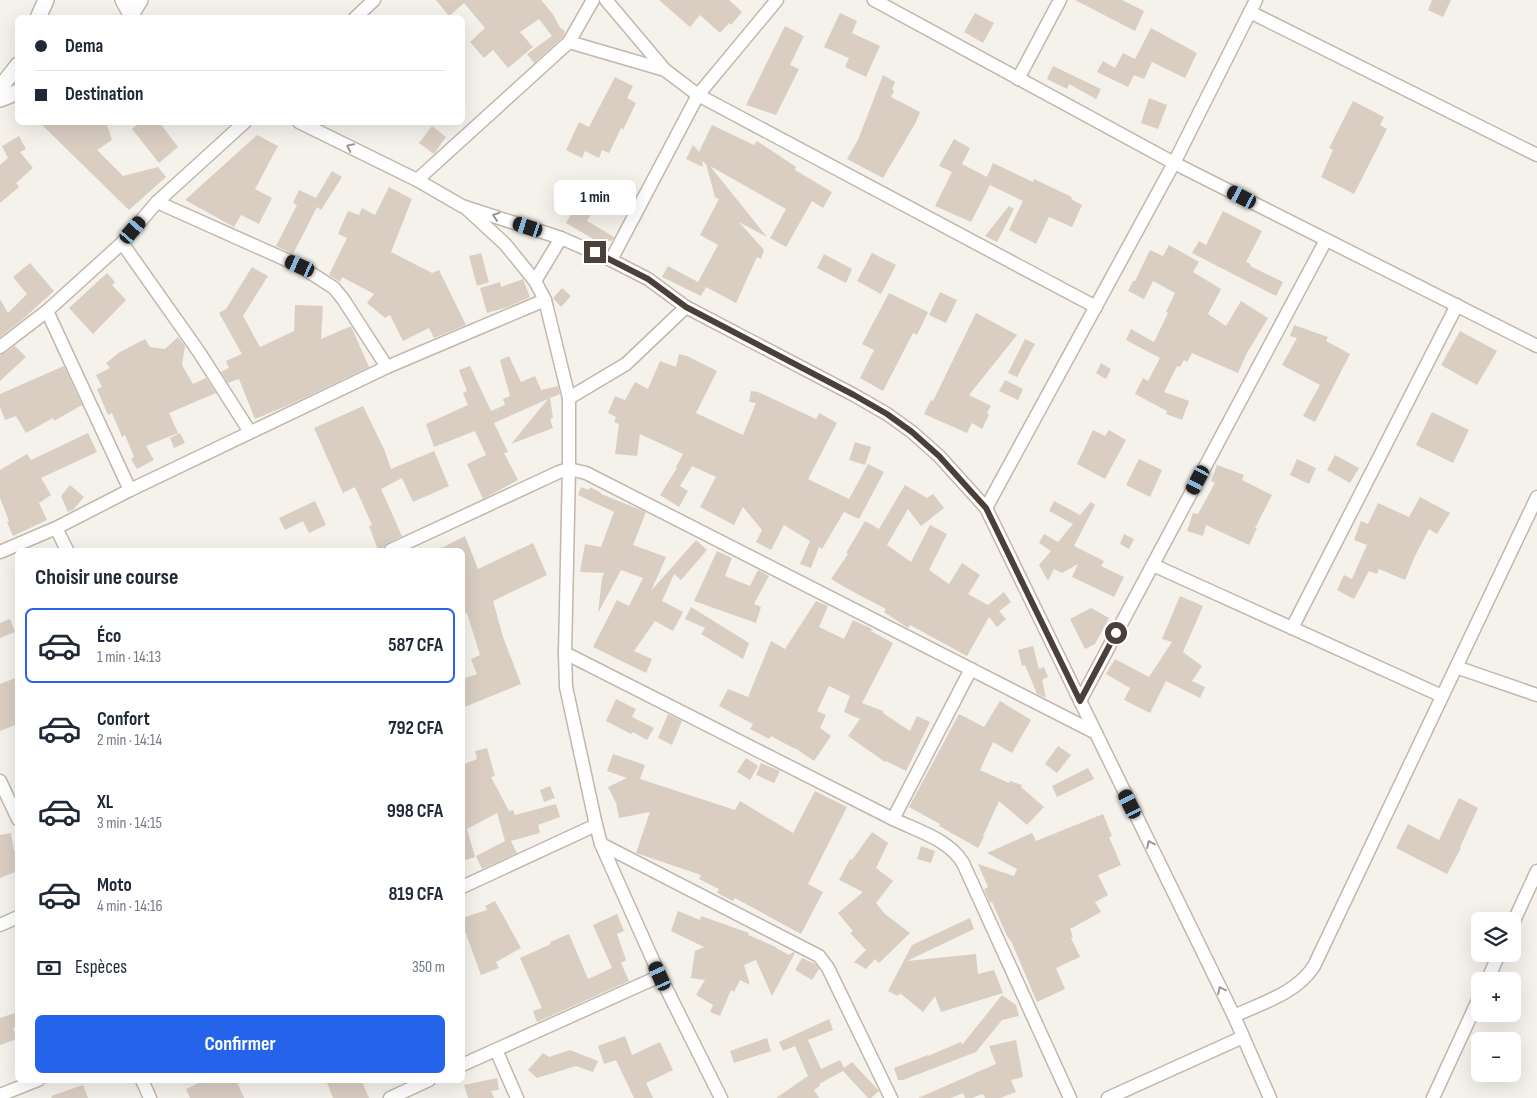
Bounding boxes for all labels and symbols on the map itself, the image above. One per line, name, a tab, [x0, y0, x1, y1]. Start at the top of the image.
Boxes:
one-way arrow	[346, 143, 355, 153]
callout: 1 min	[554, 180, 636, 214]
car	[1225, 184, 1258, 210]
one-way arrow	[493, 212, 501, 222]
car	[117, 214, 148, 246]
car	[511, 215, 544, 239]
route end	[584, 241, 606, 263]
car	[283, 253, 316, 279]
car	[1184, 463, 1211, 497]
route start	[1105, 622, 1127, 644]
car	[1116, 787, 1143, 821]
one-way arrow	[1146, 840, 1156, 849]
car	[647, 959, 672, 993]
one-way arrow	[1217, 986, 1227, 995]

